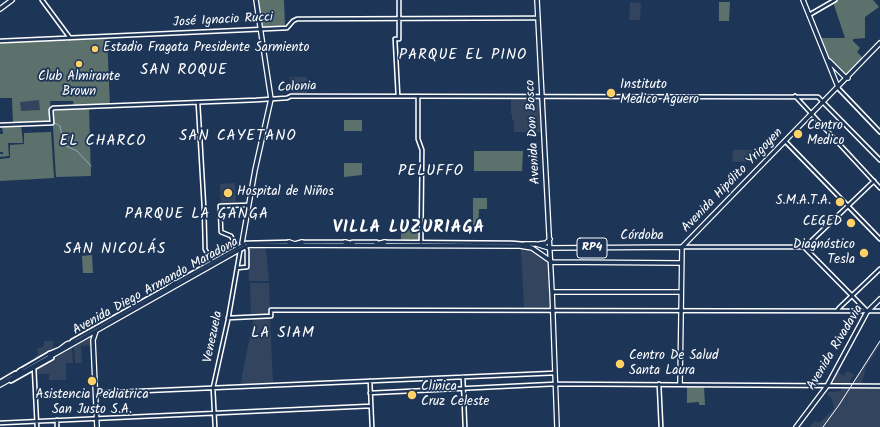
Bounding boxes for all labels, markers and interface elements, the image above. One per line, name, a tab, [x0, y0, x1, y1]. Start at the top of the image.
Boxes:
street label: José Ignacio Rucci	[173, 11, 273, 31]
place label: Estadio Fragata Presidente Sarmiento	[103, 41, 309, 57]
marker: Estadio Fragata Presidente Sarmiento	[90, 44, 100, 54]
district label: PARQUE EL PINO	[399, 47, 527, 65]
marker: Club Almirante Brown	[74, 59, 84, 69]
district label: SAN ROQUE	[140, 62, 228, 80]
place label: Club Almirante Brown	[38, 70, 120, 101]
place label: Instituto Medico Aguero	[620, 78, 699, 109]
street label: Colonia	[277, 79, 317, 97]
street label: Avenida Don Bosco	[523, 79, 545, 185]
marker: Instituto Medico Aguero	[605, 87, 617, 99]
place label: Centro Medico	[807, 119, 844, 150]
street label: Avenida Hipólito Yrigoyen	[679, 126, 787, 236]
district label: SAN CAYETANO	[179, 128, 297, 146]
marker: Centro Medico	[792, 128, 804, 140]
district label: EL CHARCO	[59, 133, 147, 151]
district label: PELUFFO	[398, 163, 464, 181]
place label: Hospital de Niños	[237, 185, 334, 201]
marker: Hospital de Niños	[222, 187, 234, 199]
place label: S.M.A.T.A.	[776, 194, 831, 210]
marker: S.M.A.T.A.	[834, 196, 846, 208]
district label: PARQUE LA GANGA	[125, 206, 269, 224]
place label: CEGED	[803, 215, 842, 231]
marker: CEGED	[845, 217, 857, 229]
district label: VILLA LUZURIAGA	[333, 219, 485, 239]
street label: Córdoba	[620, 229, 664, 245]
street label: Avenida Diego Armando Maradona	[70, 235, 242, 339]
road number: RP4	[577, 238, 607, 258]
place label: Diagnóstico Tesla	[793, 238, 855, 269]
district label: SAN NICOLÁS	[64, 241, 166, 259]
marker: Diagnóstico Tesla	[858, 247, 870, 259]
street label: Avenida Rivadavia	[804, 303, 868, 393]
street label: Venezuela	[201, 310, 227, 364]
district label: LA SIAM	[251, 325, 315, 343]
place label: Centro De Salud Santa Laura	[629, 349, 718, 380]
marker: Centro De Salud Santa Laura	[614, 358, 626, 370]
marker: Asistencia Pediatrica San Justo S.A.	[86, 375, 98, 387]
place label: Clinica Cruz Celeste	[421, 380, 489, 411]
place label: Asistencia Pediatrica San Justo S.A.	[36, 388, 148, 419]
marker: Clinica Cruz Celeste	[406, 389, 418, 401]

